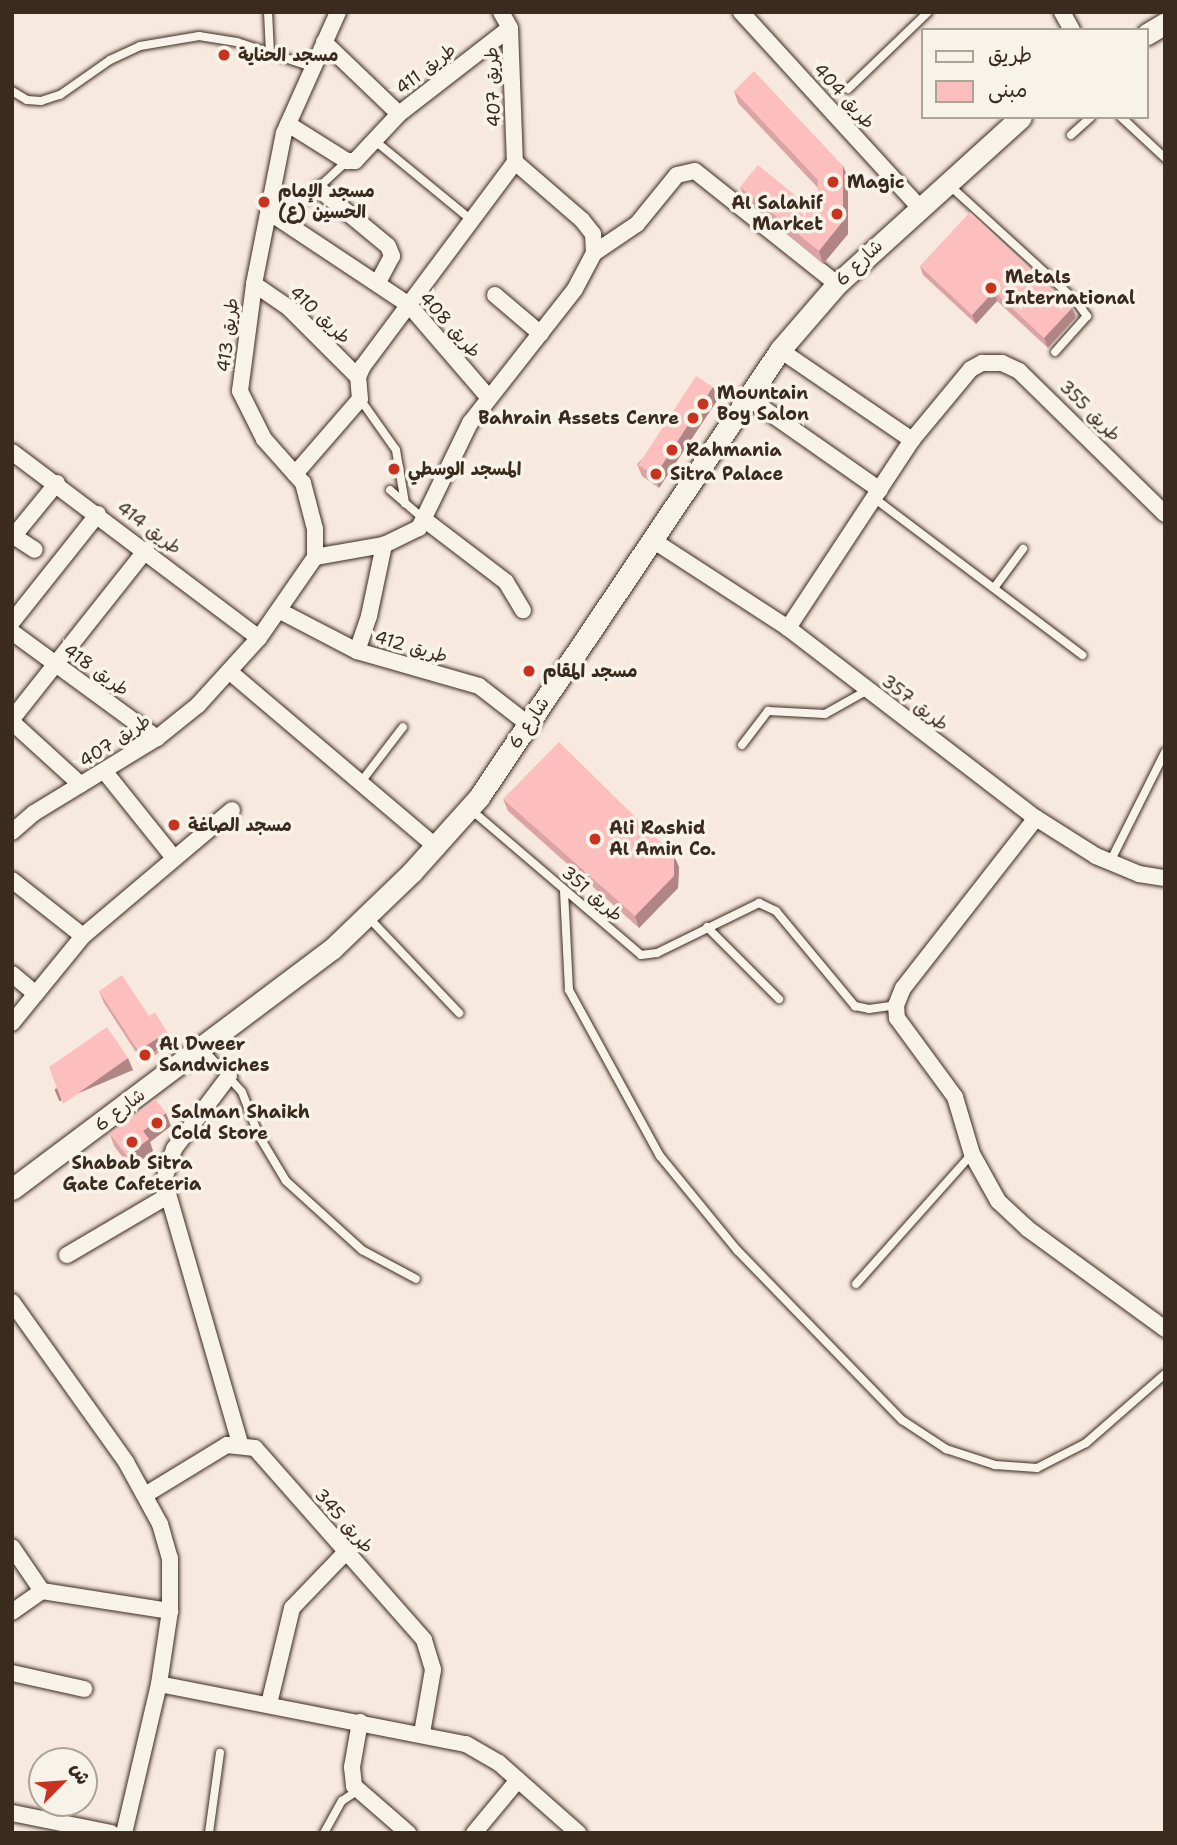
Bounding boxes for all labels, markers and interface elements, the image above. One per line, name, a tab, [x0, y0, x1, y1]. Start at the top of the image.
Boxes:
legend	[922, 28, 1149, 119]
street label: طريق 411	[392, 39, 460, 99]
text: طريق	[988, 41, 1032, 69]
place label: مسجد الحناية	[238, 44, 339, 66]
street label: طريق 407	[481, 46, 505, 128]
marker: مسجد الحناية	[216, 47, 232, 63]
street label: طريق 404	[809, 59, 879, 133]
text: مبنى	[988, 76, 1027, 104]
place label: Magic	[847, 171, 904, 193]
marker: Magic	[825, 174, 841, 190]
place label: مسجد الإمام الحسين (ع)	[278, 181, 375, 224]
place label: Al Salahif Market	[731, 193, 823, 235]
marker: مسجد الإمام الحسين (ع)	[256, 194, 272, 210]
marker: Al Salahif Market	[829, 206, 845, 222]
street label: شارع 6	[831, 235, 887, 291]
place label: Metals International	[1005, 267, 1135, 310]
marker: Metals International	[983, 280, 999, 296]
street label: طريق 410	[285, 281, 355, 349]
street label: طريق 408	[415, 288, 485, 362]
street label: طريق 413	[213, 297, 243, 373]
street label: طريق 355	[1055, 376, 1125, 446]
place label: Mountain Boy Salon	[717, 383, 809, 426]
marker: Mountain Boy Salon	[695, 396, 711, 412]
place label: Bahrain Assets Cenre	[478, 407, 679, 429]
marker: Bahrain Assets Cenre	[685, 410, 701, 426]
place label: Rahmania	[686, 439, 782, 461]
marker: Rahmania	[664, 442, 680, 458]
place label: المسجد الوسطي	[408, 458, 521, 480]
marker: المسجد الوسطي	[386, 461, 402, 477]
place label: Sitra Palace	[670, 463, 783, 485]
marker: Sitra Palace	[648, 466, 664, 482]
street label: طريق 414	[113, 497, 185, 559]
street label: طريق 412	[372, 626, 450, 668]
street label: طريق 418	[59, 639, 133, 701]
place label: مسجد المقام	[543, 660, 637, 682]
marker: مسجد المقام	[521, 663, 537, 679]
street label: طريق 357	[877, 670, 953, 736]
street label: شارع 6	[504, 693, 554, 753]
street label: طريق 407	[75, 710, 155, 772]
place label: مسجد الصاغة	[188, 814, 292, 836]
marker: مسجد الصاغة	[166, 817, 182, 833]
place label: Ali Rashid Al Amin Co.	[609, 818, 716, 860]
marker: Ali Rashid Al Amin Co.	[587, 831, 603, 847]
street label: طريق 351	[557, 862, 627, 926]
place label: Al Dweer Sandwiches	[159, 1034, 269, 1076]
marker: Al Dweer Sandwiches	[137, 1047, 153, 1063]
street label: شارع 6	[90, 1084, 150, 1136]
place label: Salman Shaikh Cold Store	[171, 1102, 310, 1144]
marker: Salman Shaikh Cold Store	[149, 1115, 165, 1131]
marker: Shabab Sitra Gate Cafeteria	[124, 1134, 140, 1150]
place label: Shabab Sitra Gate Cafeteria	[63, 1153, 201, 1196]
street label: طريق 345	[310, 1484, 378, 1558]
north arrow	[28, 1747, 98, 1817]
text: ش	[65, 1759, 96, 1789]

